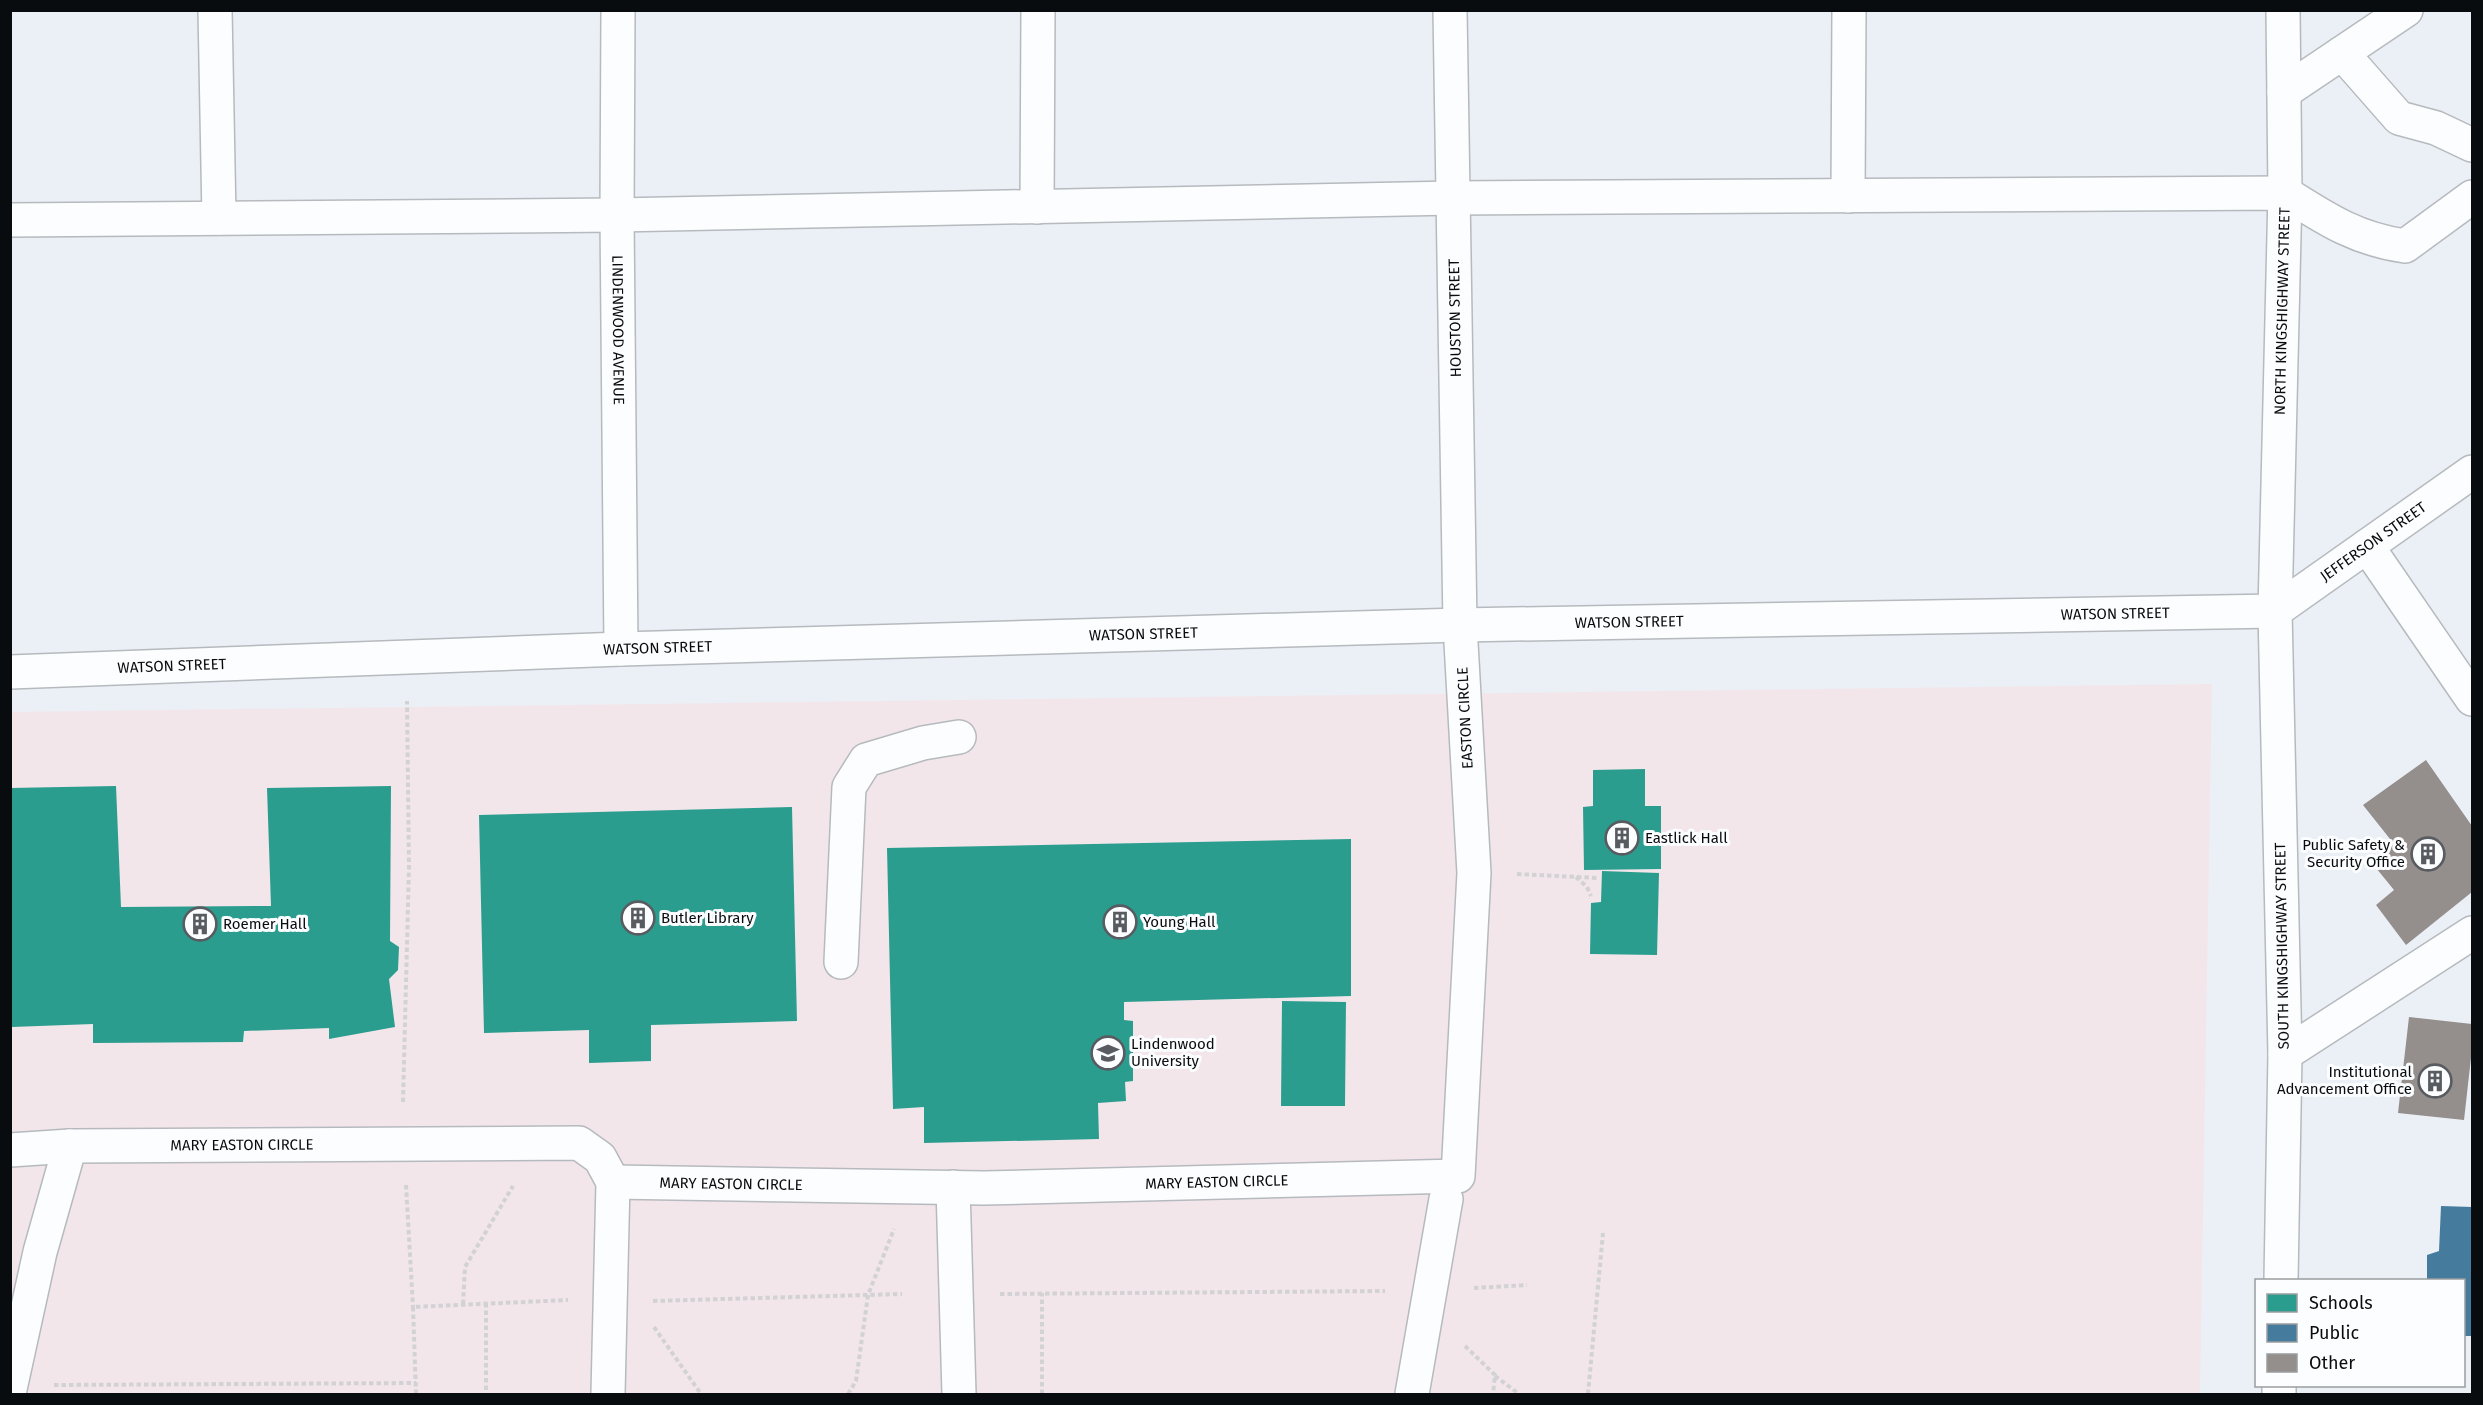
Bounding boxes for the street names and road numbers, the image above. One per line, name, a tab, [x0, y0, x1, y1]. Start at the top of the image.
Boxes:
street label: NORTH KINGSHIGHWAY STREET	[2271, 207, 2294, 415]
street label: LINDENWOOD AVENUE	[608, 255, 628, 405]
street label: HOUSTON STREET	[1445, 258, 1465, 377]
street label: JEFFERSON STREET	[2317, 498, 2430, 585]
street label: WATSON STREET	[2060, 604, 2170, 624]
street label: WATSON STREET	[1575, 612, 1684, 632]
street label: WATSON STREET	[1089, 623, 1198, 645]
street label: WATSON STREET	[603, 637, 713, 659]
street label: WATSON STREET	[117, 655, 227, 677]
street label: EASTON CIRCLE	[1453, 667, 1477, 769]
street label: SOUTH KINGSHIGHWAY STREET	[2271, 842, 2293, 1050]
street label: MARY EASTON CIRCLE	[170, 1136, 314, 1154]
street label: MARY EASTON CIRCLE	[1145, 1171, 1289, 1193]
street label: MARY EASTON CIRCLE	[659, 1174, 803, 1194]

